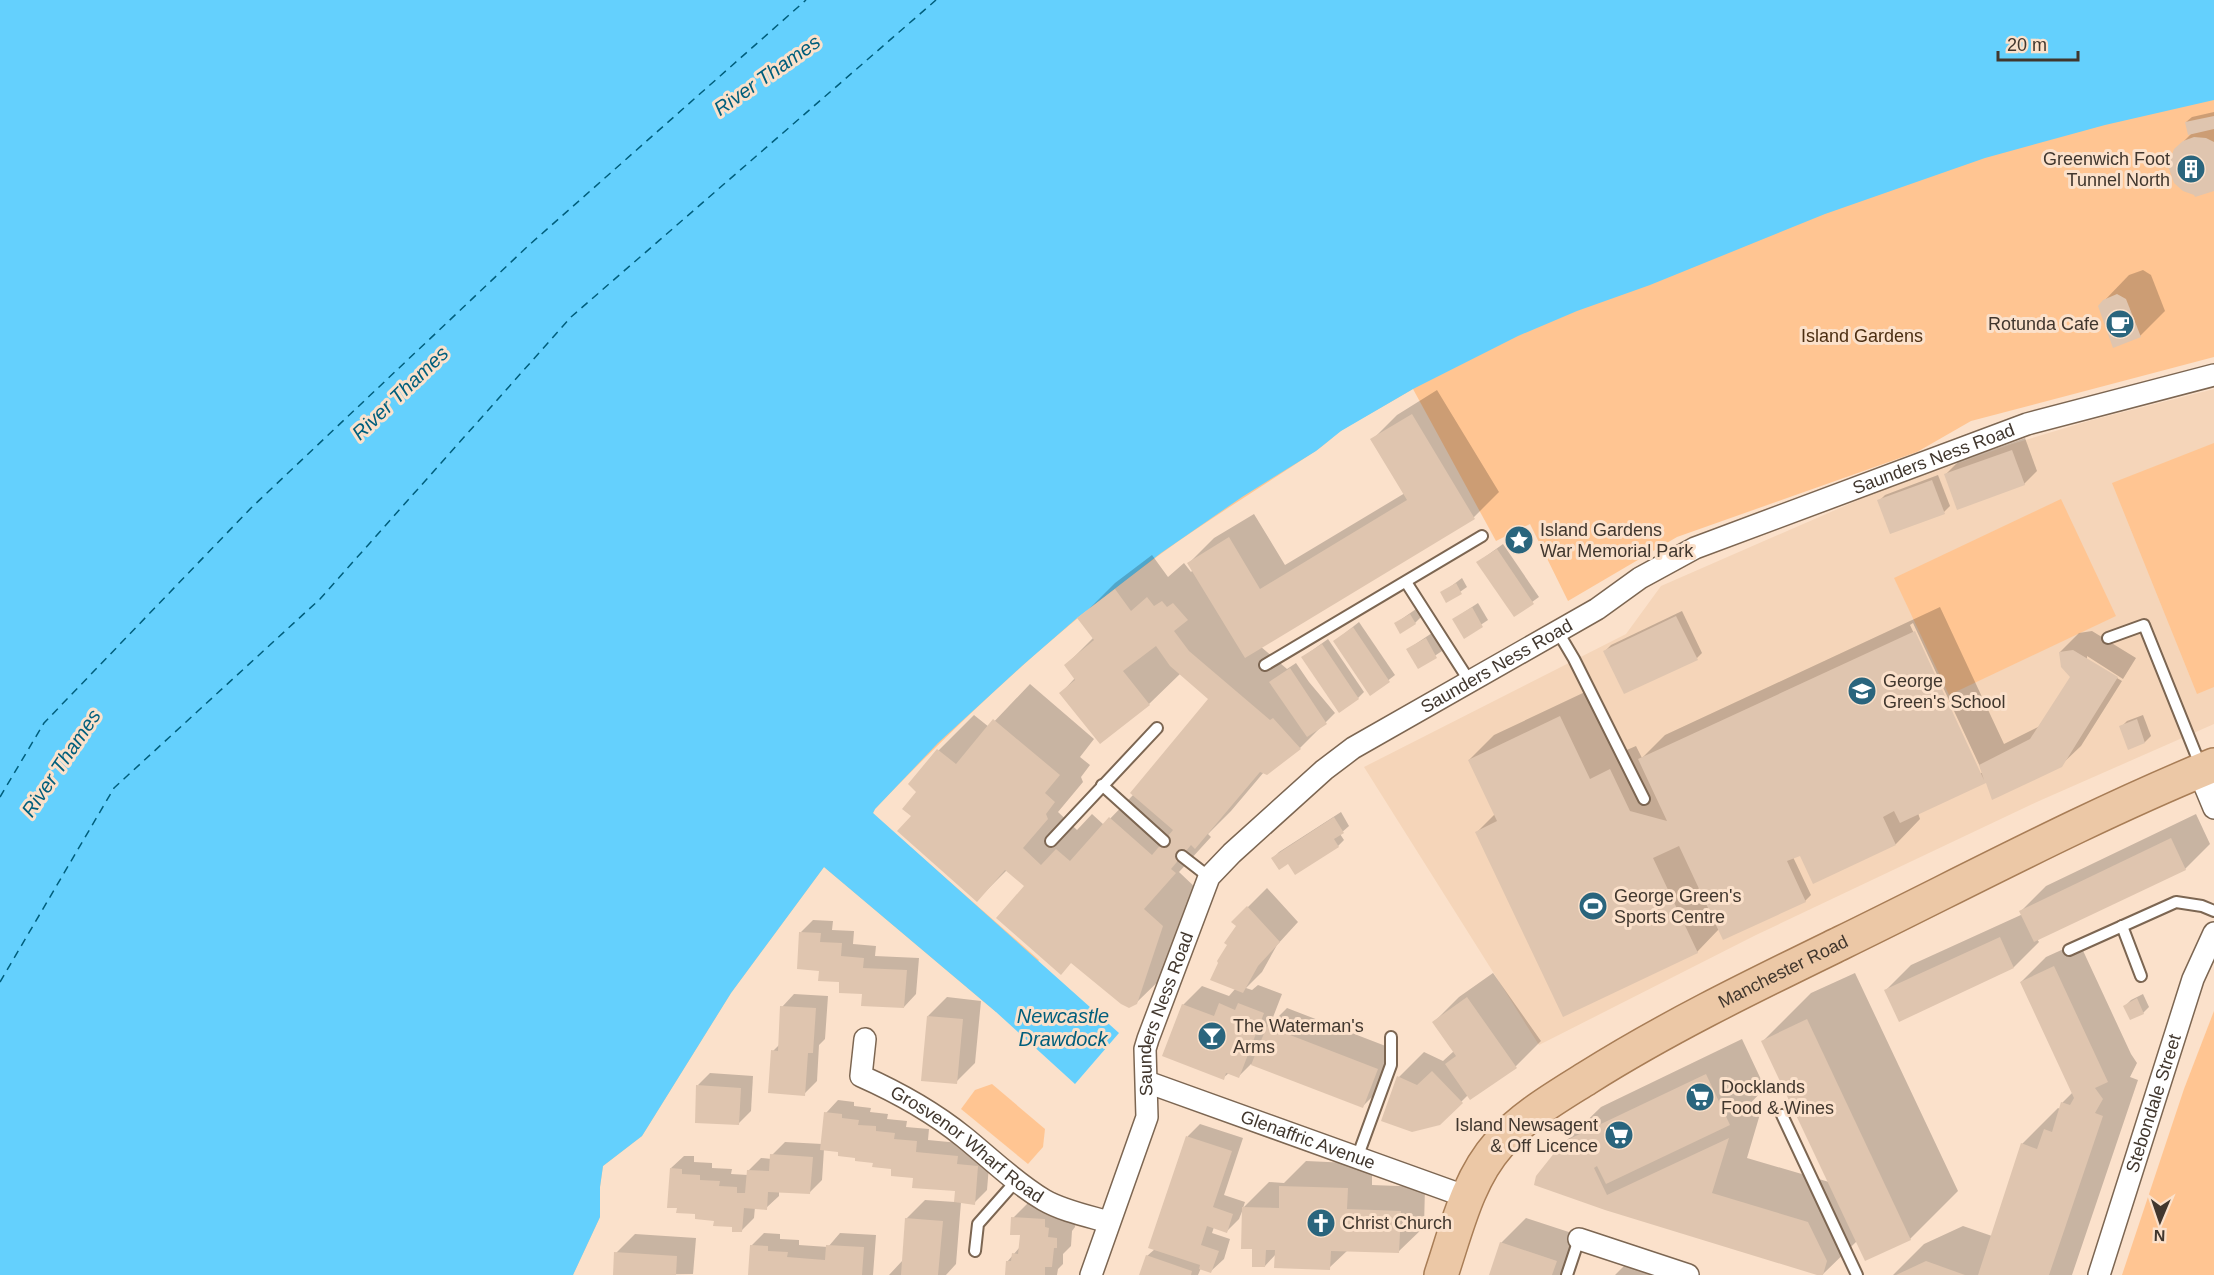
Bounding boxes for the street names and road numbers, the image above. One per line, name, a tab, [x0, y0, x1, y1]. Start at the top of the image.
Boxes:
street label: Saunders Ness Road	[1850, 420, 2017, 498]
street label: Saunders Ness Road	[1417, 615, 1576, 717]
street label: Saunders Ness Road	[1135, 929, 1197, 1097]
street label: Manchester Road	[1715, 931, 1851, 1012]
street label: Stebondale Street	[2122, 1032, 2185, 1175]
street label: Grosvenor Wharf Road	[887, 1082, 1047, 1207]
street label: Glenaffric Avenue	[1238, 1106, 1378, 1173]

